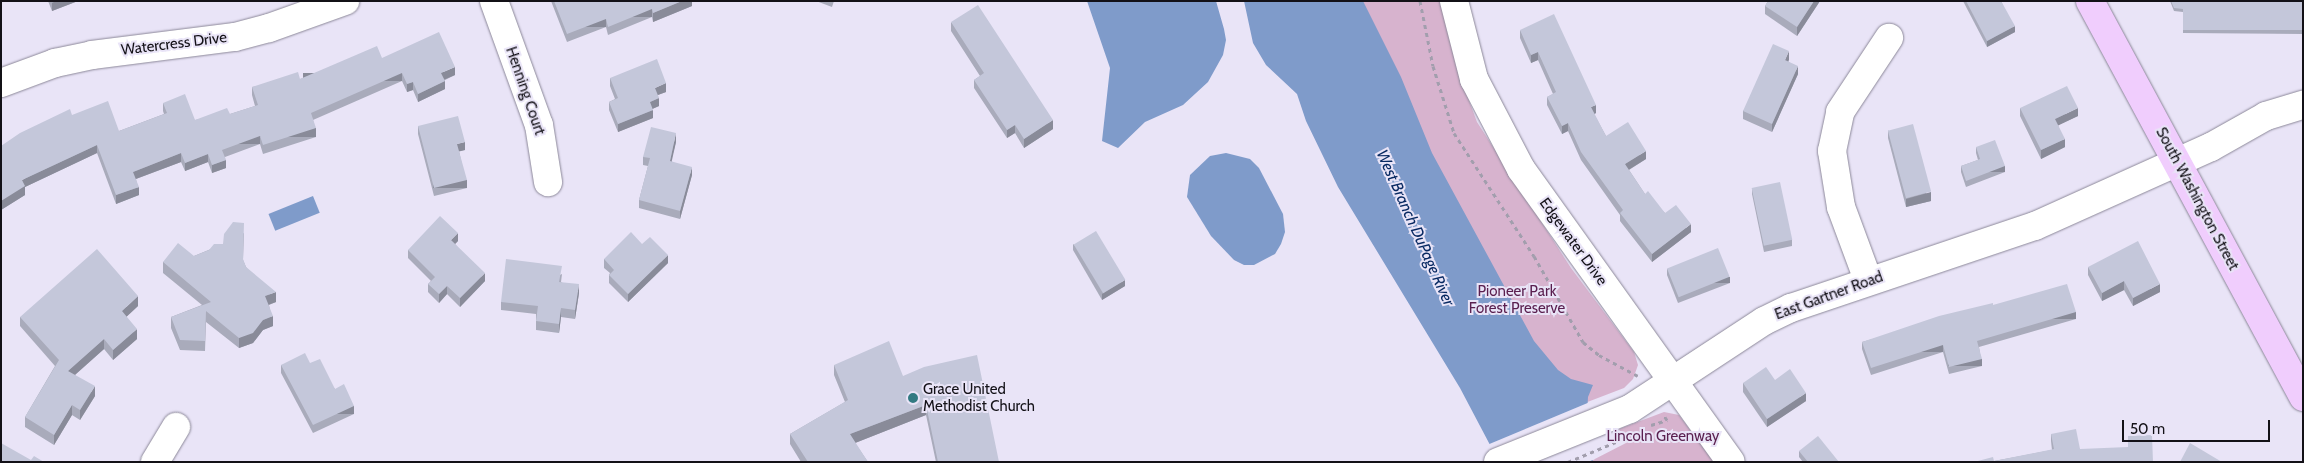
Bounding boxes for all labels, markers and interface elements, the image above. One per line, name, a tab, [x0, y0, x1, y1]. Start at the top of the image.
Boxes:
street label: Watercress Drive	[120, 29, 228, 59]
street label: Henning Court	[501, 44, 549, 138]
street label: South Washington Street	[2152, 125, 2242, 273]
water label: West Branch DuPage River	[1372, 147, 1458, 309]
street label: Edgewater Drive	[1535, 195, 1611, 289]
street label: East Gartner Road	[1772, 268, 1886, 324]
park label: Pioneer Park Forest Preserve	[1469, 282, 1565, 317]
place label: Grace United Methodist Church	[923, 380, 1035, 415]
marker: Grace United Methodist Church	[907, 392, 919, 404]
scale bar	[2124, 410, 2272, 442]
text: 50 m	[2130, 420, 2165, 438]
park label: Lincoln Greenway	[1607, 428, 1719, 446]

